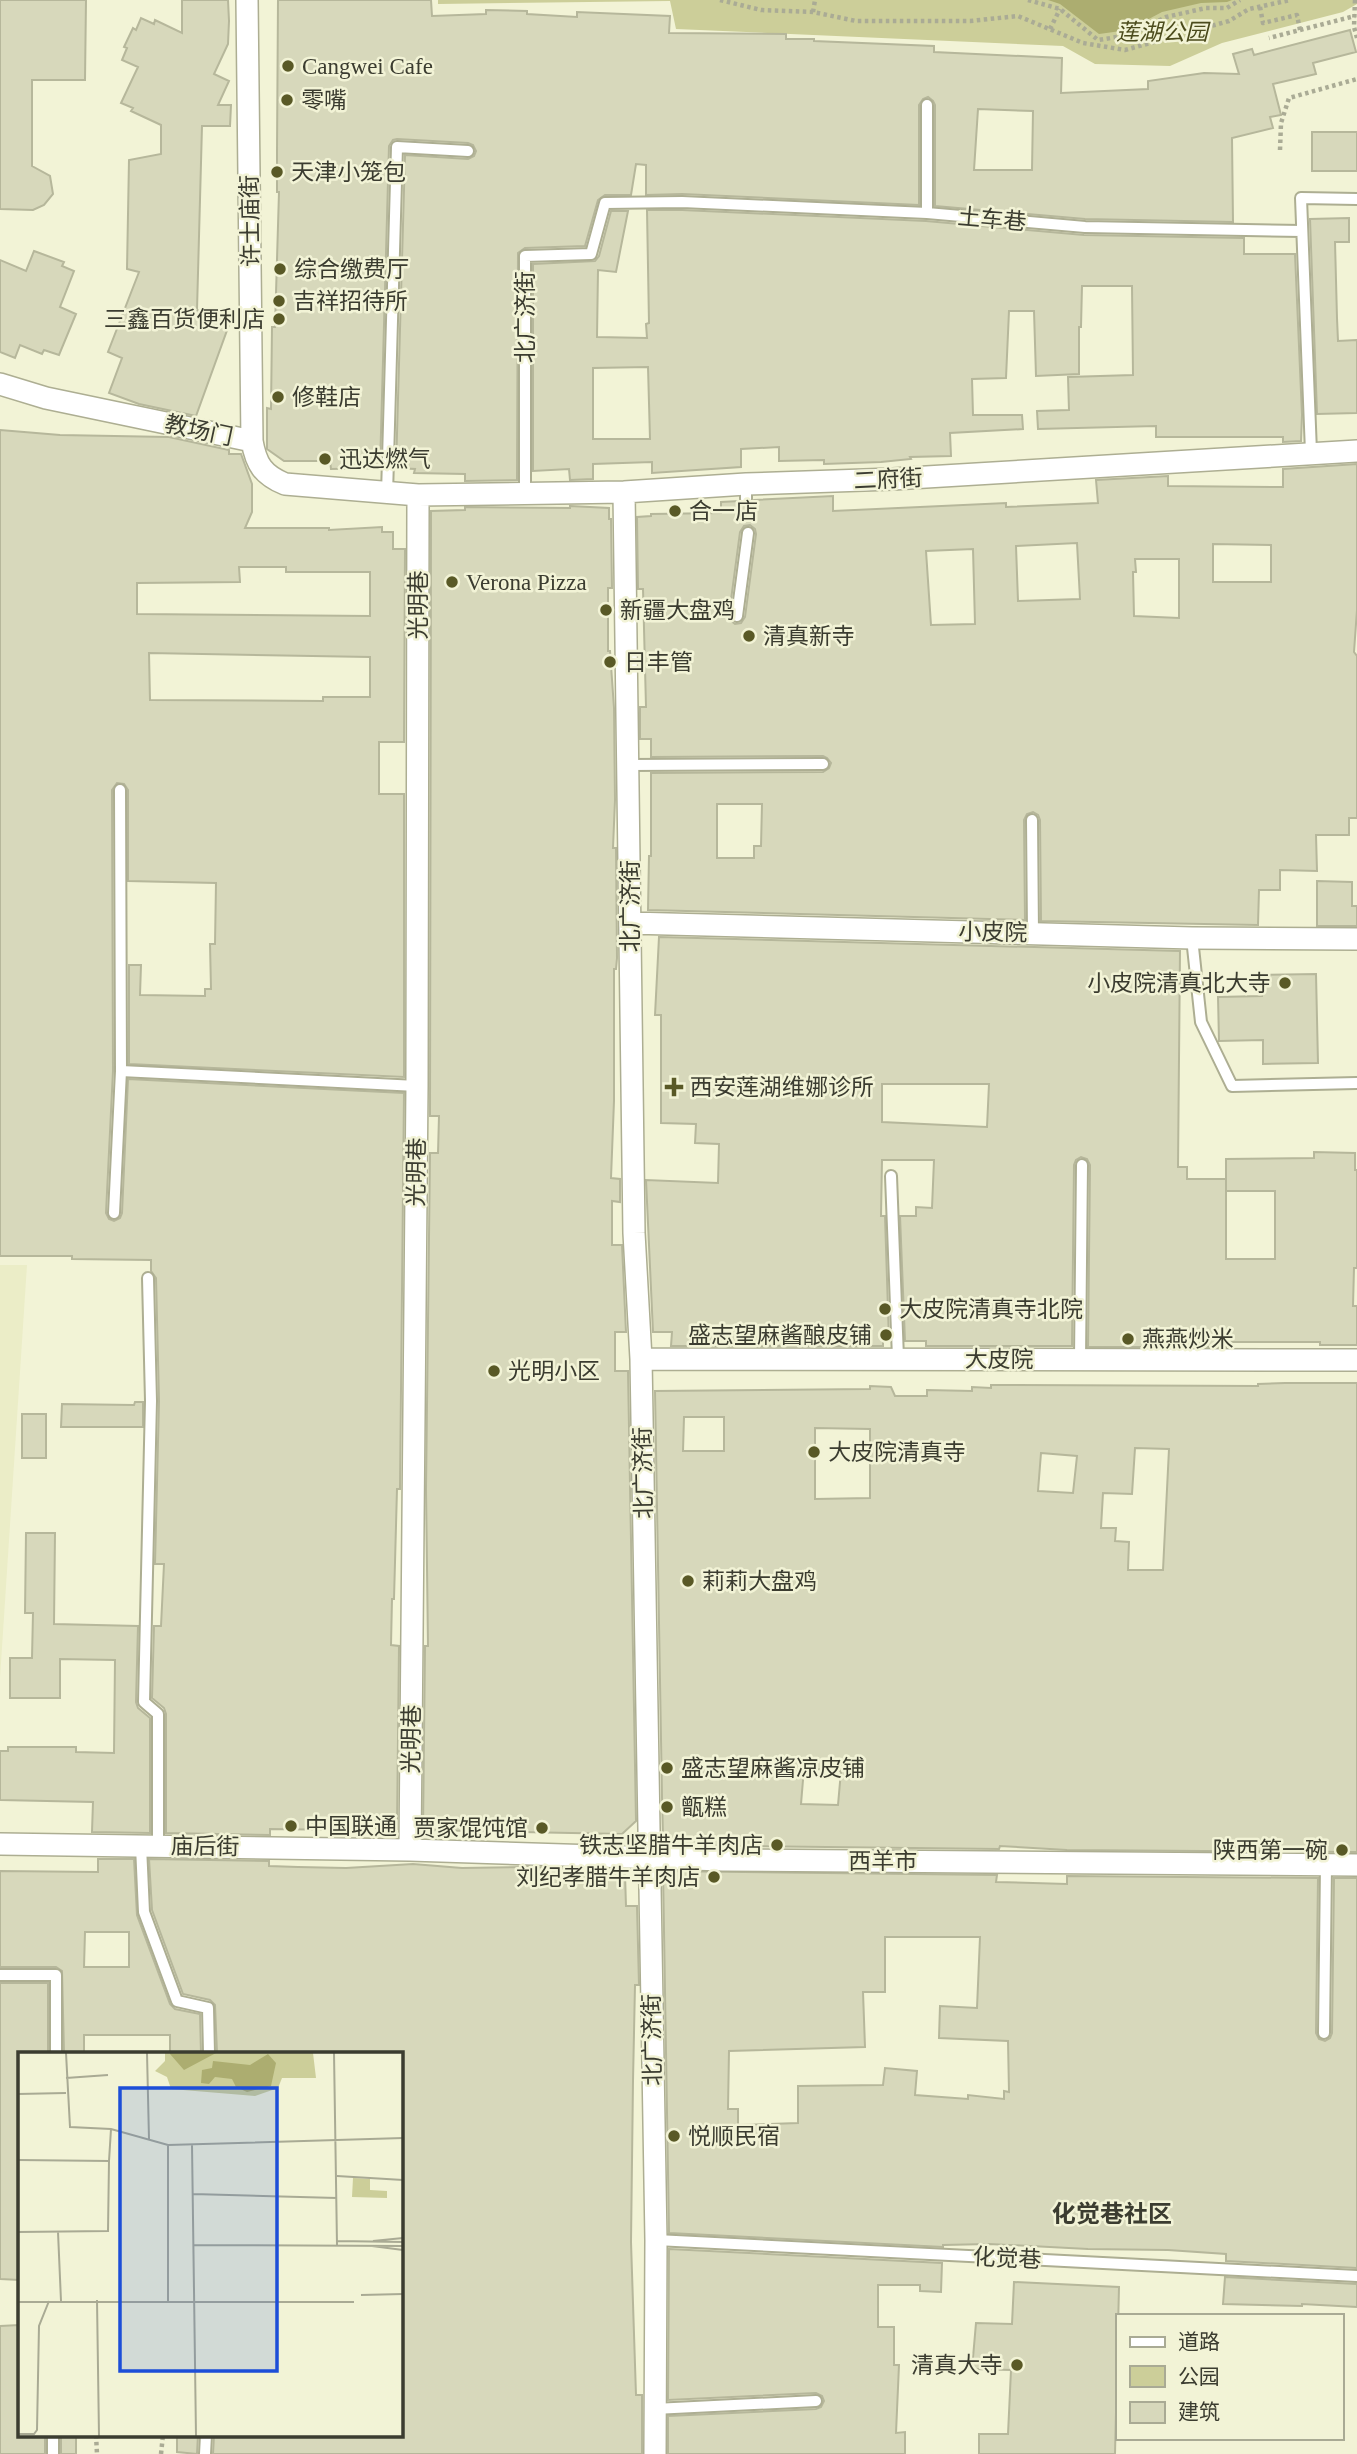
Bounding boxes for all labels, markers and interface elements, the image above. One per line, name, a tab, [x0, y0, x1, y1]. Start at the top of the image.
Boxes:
park label: 莲湖公园	[1116, 20, 1211, 45]
place label: Cangwei Cafe	[302, 54, 433, 79]
marker: Cangwei Cafe	[280, 58, 296, 74]
place label: 零嘴	[301, 88, 347, 113]
marker: 零嘴	[279, 92, 295, 108]
place label: 天津小笼包	[291, 160, 406, 185]
marker: 天津小笼包	[269, 164, 285, 180]
street label: 许士庙街	[237, 175, 264, 267]
street label: 土车巷	[956, 204, 1027, 235]
place label: 综合缴费厅	[294, 257, 409, 282]
marker: 综合缴费厅	[272, 261, 288, 277]
street label: 北广济街	[513, 271, 538, 363]
place label: 吉祥招待所	[293, 289, 408, 314]
marker: 吉祥招待所	[271, 293, 287, 309]
place label: 三鑫百货便利店	[104, 307, 265, 332]
marker: 三鑫百货便利店	[271, 311, 287, 327]
place label: 修鞋店	[292, 385, 361, 410]
marker: 修鞋店	[270, 389, 286, 405]
street label: 教场门	[163, 411, 235, 450]
place label: 迅达燃气	[339, 447, 431, 472]
marker: 迅达燃气	[317, 451, 333, 467]
street label: 二府街	[853, 465, 923, 494]
place label: 合一店	[689, 499, 758, 524]
marker: 合一店	[667, 503, 683, 519]
place label: Verona Pizza	[466, 570, 587, 595]
street label: 光明巷	[406, 571, 431, 640]
marker: Verona Pizza	[444, 574, 460, 590]
place label: 新疆大盘鸡	[620, 598, 735, 623]
marker: 新疆大盘鸡	[598, 602, 614, 618]
place label: 清真新寺	[763, 624, 855, 649]
marker: 清真新寺	[741, 628, 757, 644]
place label: 日丰管	[624, 650, 693, 675]
marker: 日丰管	[602, 654, 618, 670]
street label: 北广济街	[618, 860, 643, 952]
street label: 小皮院	[958, 919, 1028, 946]
place label: 小皮院清真北大寺	[1087, 971, 1271, 996]
marker: 小皮院清真北大寺	[1277, 975, 1293, 991]
place label: 西安莲湖维娜诊所	[690, 1075, 874, 1100]
marker: 西安莲湖维娜诊所	[664, 1077, 684, 1097]
street label: 光明巷	[403, 1137, 430, 1207]
place label: 大皮院清真寺北院	[899, 1297, 1083, 1322]
marker: 大皮院清真寺北院	[877, 1301, 893, 1317]
place label: 盛志望麻酱酿皮铺	[688, 1323, 872, 1348]
marker: 盛志望麻酱酿皮铺	[878, 1327, 894, 1343]
place label: 燕燕炒米	[1142, 1327, 1234, 1352]
marker: 燕燕炒米	[1120, 1331, 1136, 1347]
street label: 大皮院	[965, 1347, 1034, 1372]
place label: 光明小区	[508, 1359, 600, 1384]
marker: 光明小区	[486, 1363, 502, 1379]
street label: 北广济街	[630, 1427, 657, 1519]
place label: 大皮院清真寺	[828, 1440, 966, 1465]
marker: 大皮院清真寺	[806, 1444, 822, 1460]
place label: 莉莉大盘鸡	[702, 1569, 817, 1594]
marker: 莉莉大盘鸡	[680, 1573, 696, 1589]
street label: 光明巷	[398, 1704, 425, 1774]
place label: 盛志望麻酱凉皮铺	[681, 1756, 865, 1781]
marker: 盛志望麻酱凉皮铺	[659, 1760, 675, 1776]
place label: 甑糕	[681, 1795, 727, 1820]
marker: 甑糕	[659, 1799, 675, 1815]
place label: 中国联通	[305, 1814, 397, 1839]
place label: 贾家馄饨馆	[413, 1816, 528, 1841]
marker: 中国联通	[283, 1818, 299, 1834]
marker: 贾家馄饨馆	[534, 1820, 550, 1836]
street label: 庙后街	[170, 1833, 240, 1860]
place label: 铁志坚腊牛羊肉店	[579, 1833, 763, 1858]
marker: 铁志坚腊牛羊肉店	[769, 1837, 785, 1853]
place label: 陕西第一碗	[1213, 1838, 1328, 1863]
marker: 陕西第一碗	[1334, 1842, 1350, 1858]
street label: 西羊市	[849, 1849, 918, 1874]
place label: 刘纪孝腊牛羊肉店	[516, 1865, 700, 1890]
marker: 刘纪孝腊牛羊肉店	[706, 1869, 722, 1885]
street label: 北广济街	[639, 1994, 666, 2086]
inset map	[18, 2052, 402, 2436]
place label: 悦顺民宿	[688, 2124, 780, 2149]
marker: 悦顺民宿	[666, 2128, 682, 2144]
district label: 化觉巷社区	[1052, 2201, 1172, 2227]
street label: 化觉巷	[972, 2244, 1042, 2273]
legend	[1116, 2314, 1343, 2440]
text: 道路	[1178, 2330, 1220, 2354]
place label: 清真大寺	[911, 2353, 1003, 2378]
marker: 清真大寺	[1009, 2357, 1025, 2373]
text: 公园	[1178, 2365, 1220, 2389]
text: 建筑	[1178, 2400, 1220, 2424]

